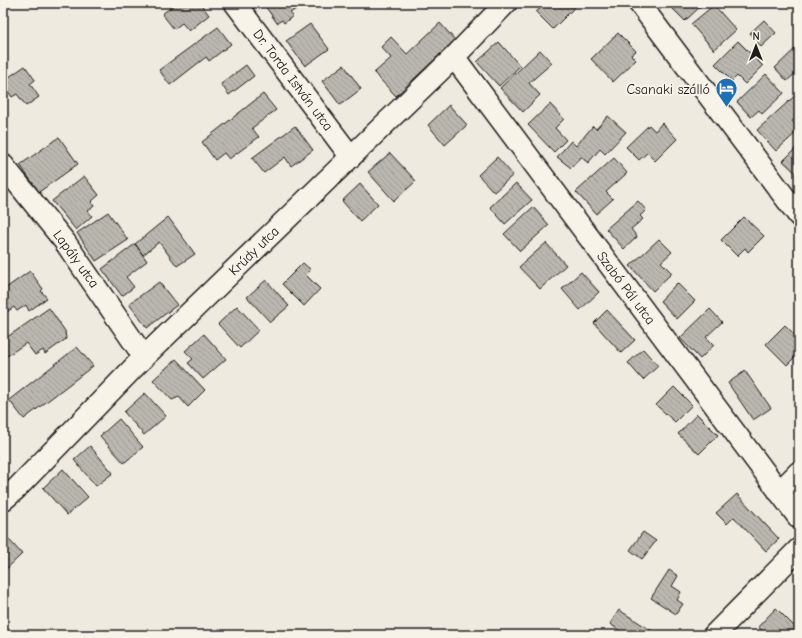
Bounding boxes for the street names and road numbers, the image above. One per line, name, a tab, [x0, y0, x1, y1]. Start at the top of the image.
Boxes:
street label: Dr. Torda István utca	[249, 26, 337, 134]
street label: Krúdy utca	[225, 223, 283, 279]
street label: Lapály utca	[49, 227, 103, 291]
street label: Szabó Pál utca	[593, 248, 659, 328]

